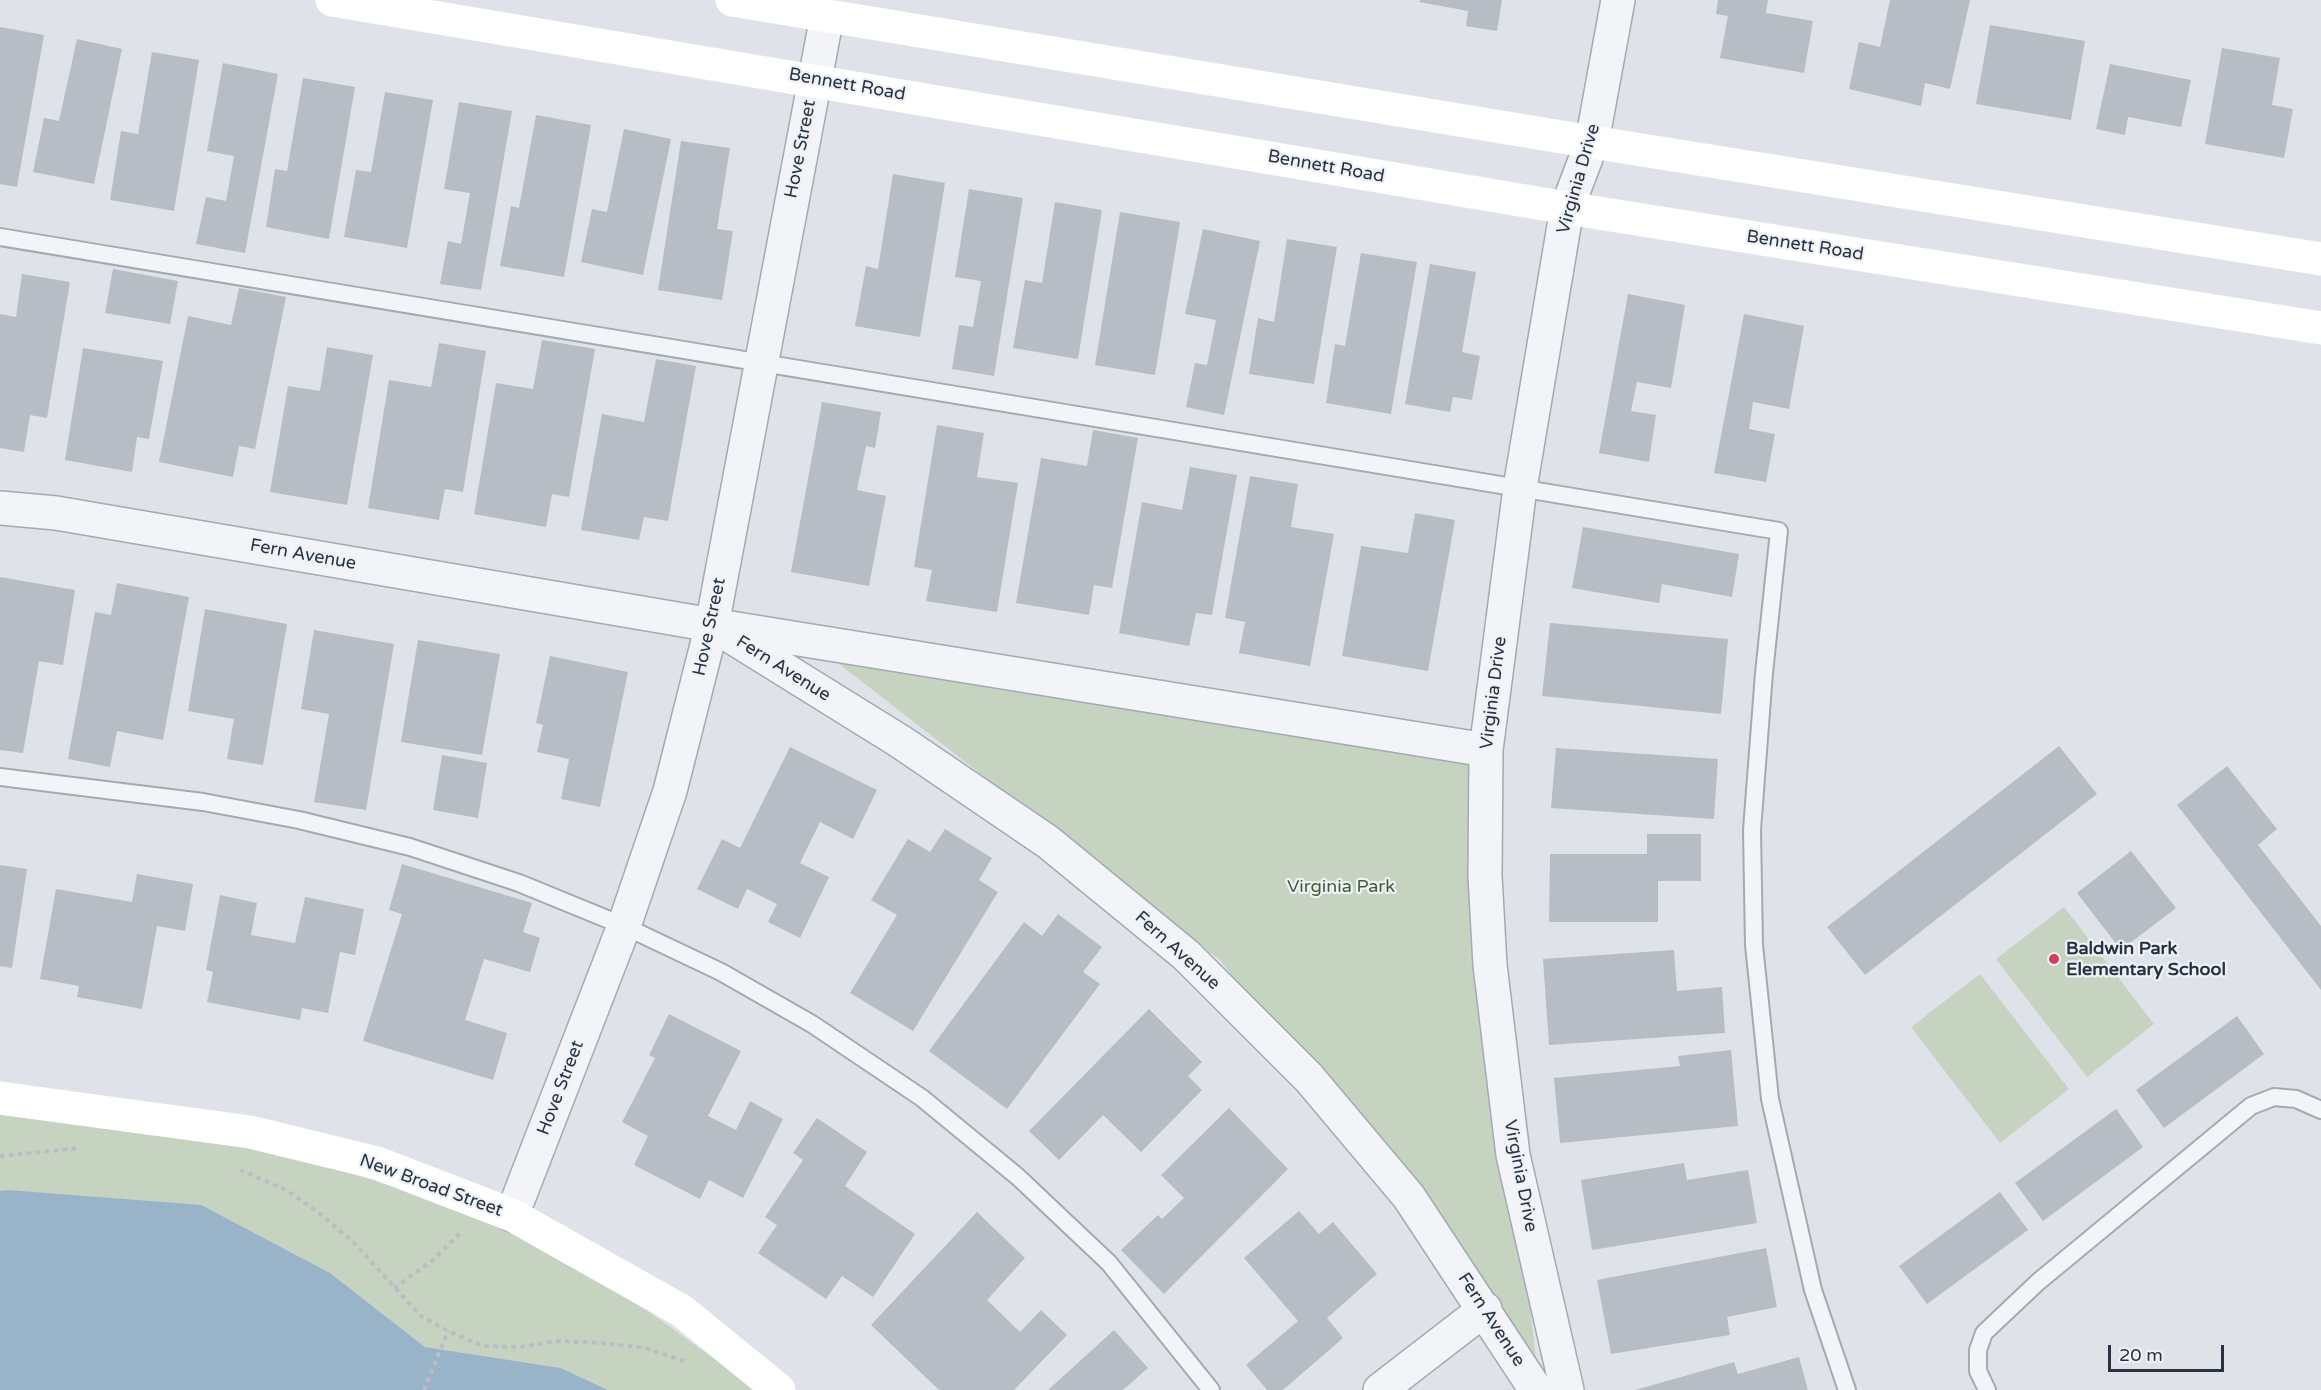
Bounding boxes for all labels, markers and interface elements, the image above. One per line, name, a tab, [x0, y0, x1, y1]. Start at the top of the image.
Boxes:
street label: Bennett Road	[787, 64, 907, 106]
street label: Hove Street	[781, 98, 821, 200]
street label: Virginia Drive	[1553, 121, 1605, 237]
street label: Bennett Road	[1266, 146, 1386, 188]
street label: Bennett Road	[1745, 226, 1865, 266]
street label: Fern Avenue	[248, 535, 358, 575]
street label: Hove Street	[689, 576, 731, 678]
street label: Fern Avenue	[732, 631, 834, 707]
street label: Virginia Drive	[1476, 635, 1512, 751]
park label: Virginia Park	[1287, 876, 1395, 898]
street label: Fern Avenue	[1130, 907, 1224, 995]
place label: Baldwin Park Elementary School	[2066, 938, 2226, 980]
marker: Baldwin Park Elementary School	[2047, 952, 2061, 966]
street label: Hove Street	[533, 1038, 589, 1138]
street label: Virginia Drive	[1499, 1118, 1541, 1234]
street label: New Broad Street	[356, 1150, 506, 1222]
street label: Fern Avenue	[1453, 1269, 1529, 1371]
scale bar	[2111, 1333, 2226, 1371]
text: 20 m	[2119, 1344, 2163, 1366]

